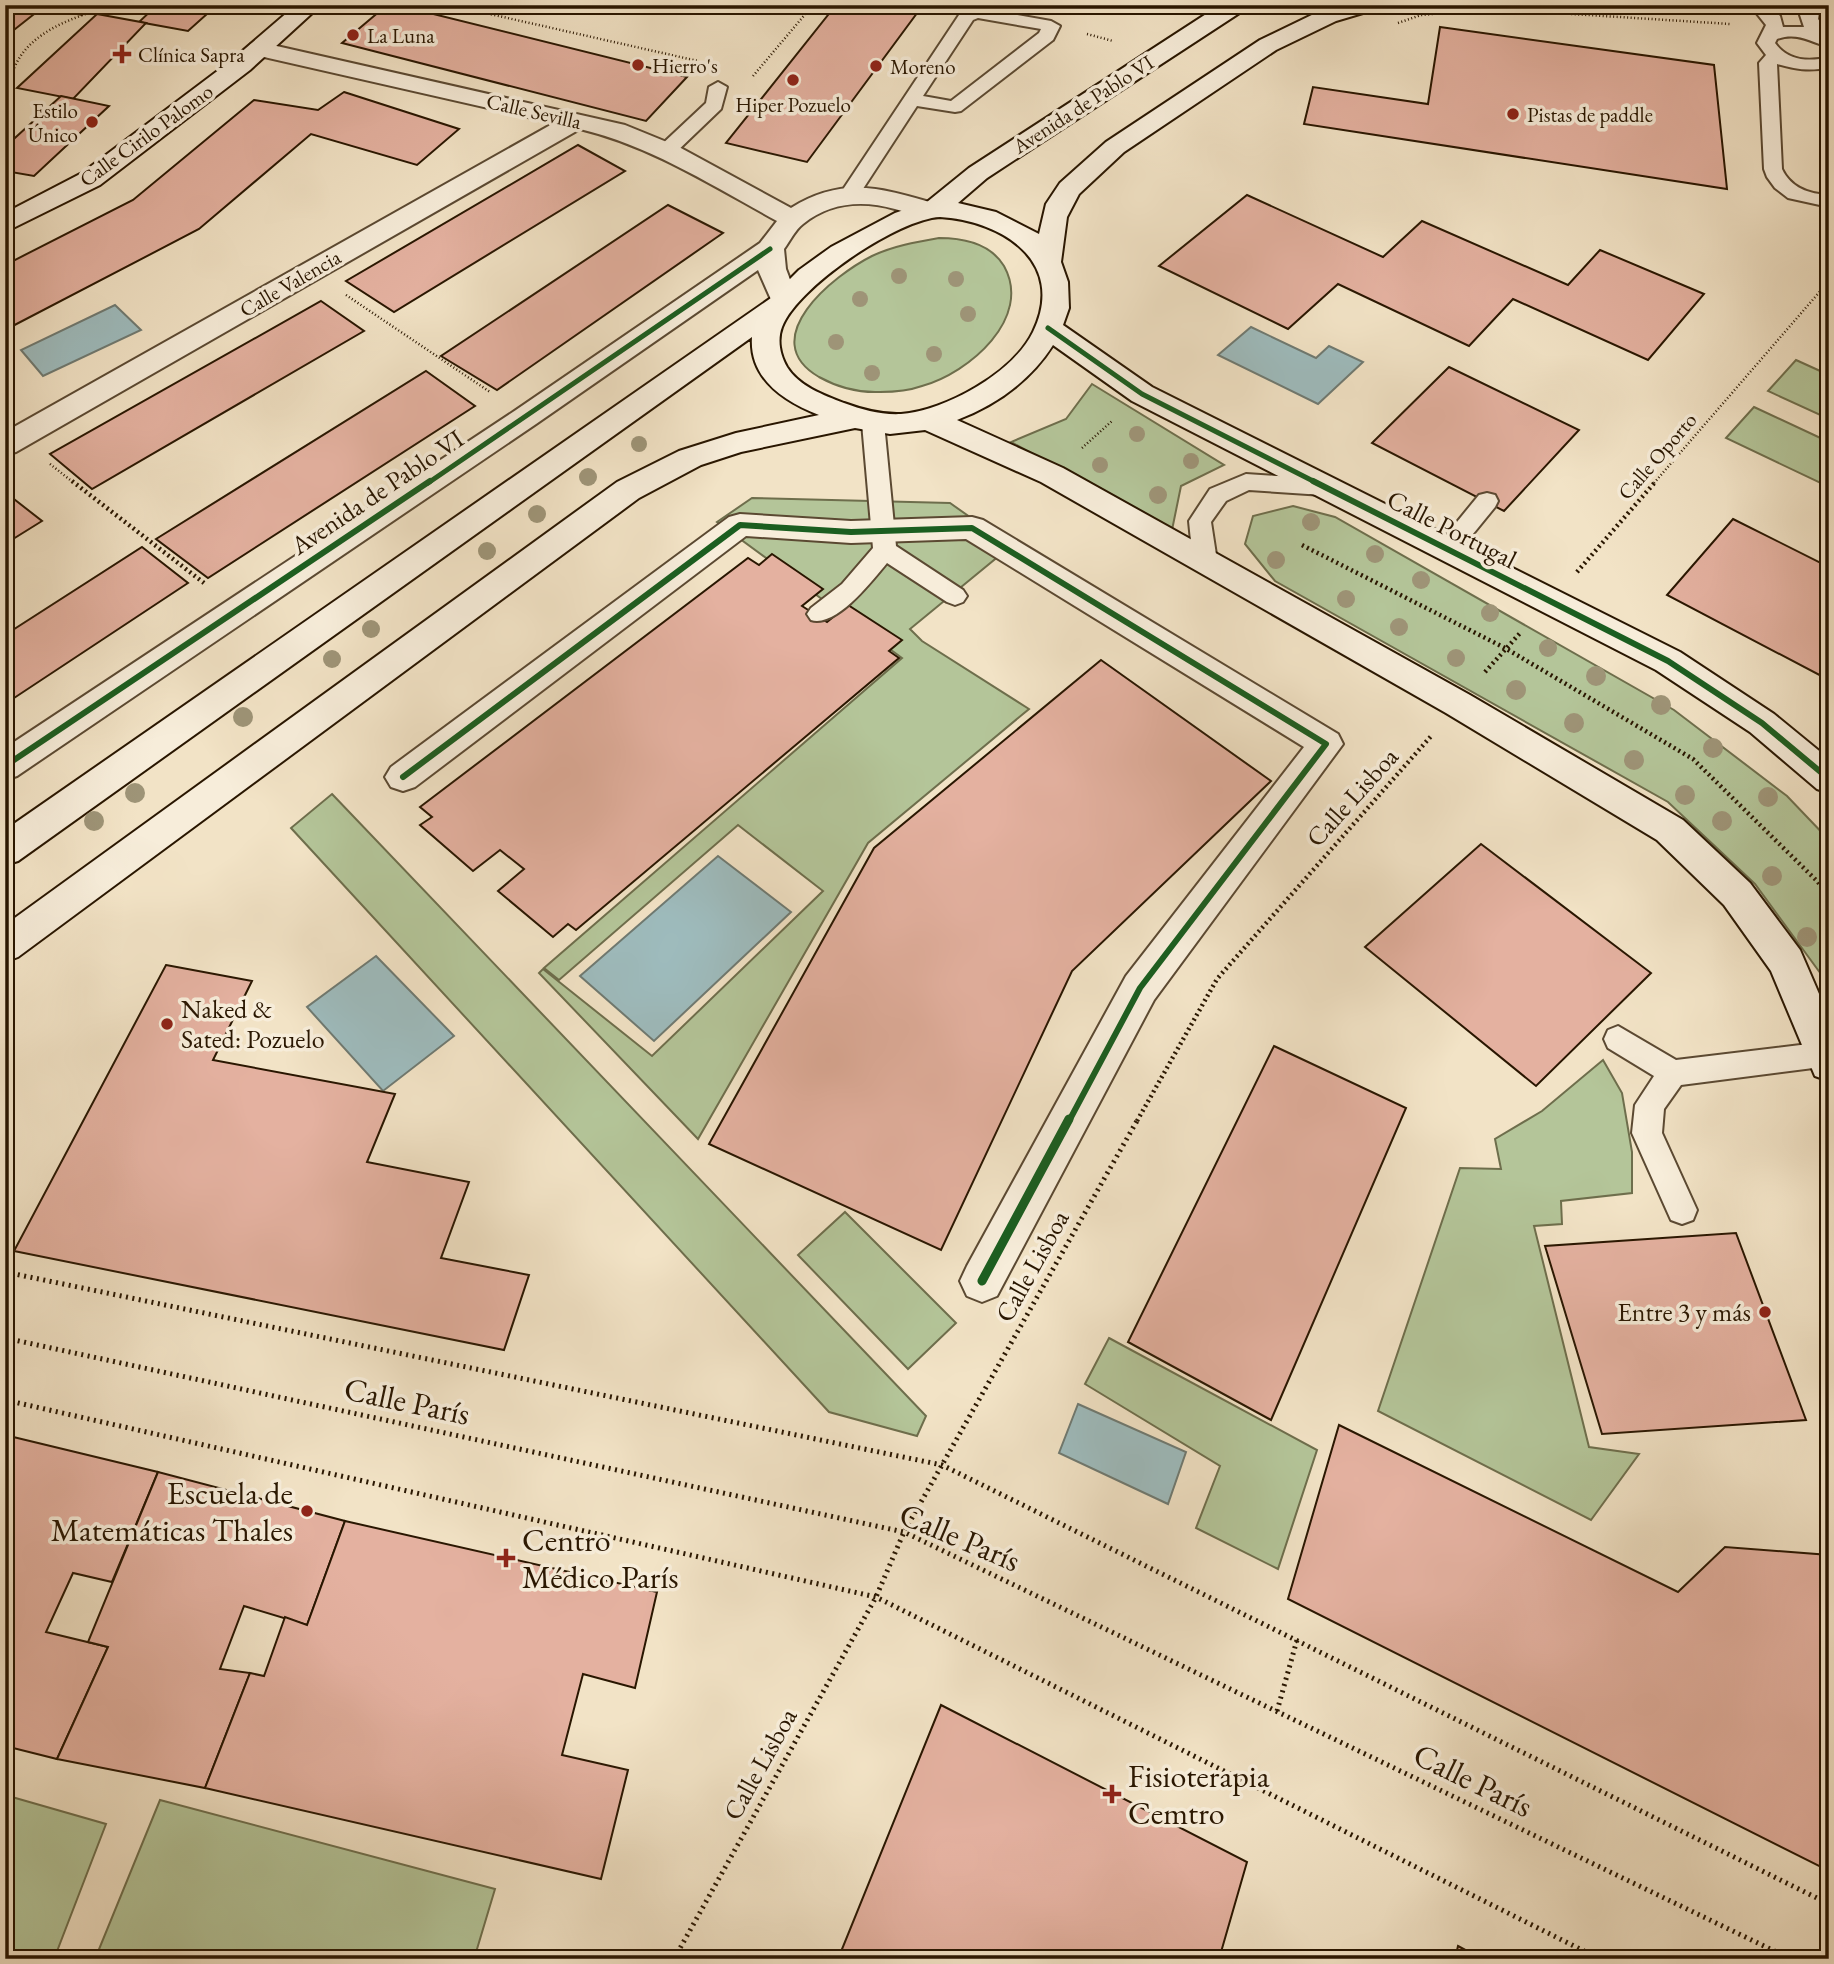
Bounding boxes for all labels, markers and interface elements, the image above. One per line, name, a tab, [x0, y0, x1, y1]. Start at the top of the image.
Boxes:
place label: La Luna	[367, 22, 435, 49]
marker: La Luna	[345, 27, 361, 43]
place label: Clínica Sapra	[138, 41, 245, 68]
marker: Clínica Sapra	[112, 44, 132, 64]
street label: Avenida de Pablo VI	[1007, 48, 1159, 160]
place label: Hierro's	[652, 52, 718, 79]
place label: Moreno	[890, 53, 956, 80]
marker: Hierro's	[630, 57, 646, 73]
marker: Moreno	[868, 58, 884, 74]
marker: Hiper Pozuelo	[785, 72, 801, 88]
street label: Calle Cirilo Palomo	[74, 77, 218, 193]
street label: Calle Sevilla	[484, 87, 585, 135]
place label: Hiper Pozuelo	[735, 91, 851, 118]
place label: Estilo Único	[28, 97, 78, 148]
place label: Pistas de paddle	[1527, 101, 1653, 128]
marker: Pistas de paddle	[1505, 106, 1521, 122]
marker: Estilo Único	[84, 114, 100, 130]
street label: Calle Valencia	[235, 243, 346, 323]
street label: Calle Oporto	[1612, 407, 1702, 505]
street label: Avenida de Pablo VI	[283, 422, 470, 563]
street label: Calle Portugal	[1381, 482, 1523, 576]
street label: Calle Lisboa	[1298, 740, 1406, 854]
place label: Naked & Sated: Pozuelo	[181, 992, 325, 1056]
marker: Naked & Sated: Pozuelo	[159, 1016, 175, 1032]
street label: Calle Lisboa	[987, 1204, 1077, 1328]
place label: Entre 3 y más	[1617, 1295, 1751, 1329]
marker: Entre 3 y más	[1757, 1304, 1773, 1320]
street label: Calle París	[340, 1367, 474, 1435]
place label: Escuela de Matemáticas Thales	[51, 1472, 293, 1551]
street label: Calle París	[893, 1493, 1027, 1581]
marker: Escuela de Matemáticas Thales	[299, 1503, 315, 1519]
place label: Centro Médico París	[522, 1519, 679, 1598]
marker: Centro Médico París	[496, 1548, 516, 1568]
street label: Calle Lisboa	[715, 1702, 805, 1826]
street label: Calle París	[1407, 1733, 1539, 1827]
place label: Fisioterapia Cemtro	[1128, 1755, 1270, 1834]
marker: Fisioterapia Cemtro	[1102, 1784, 1122, 1804]

